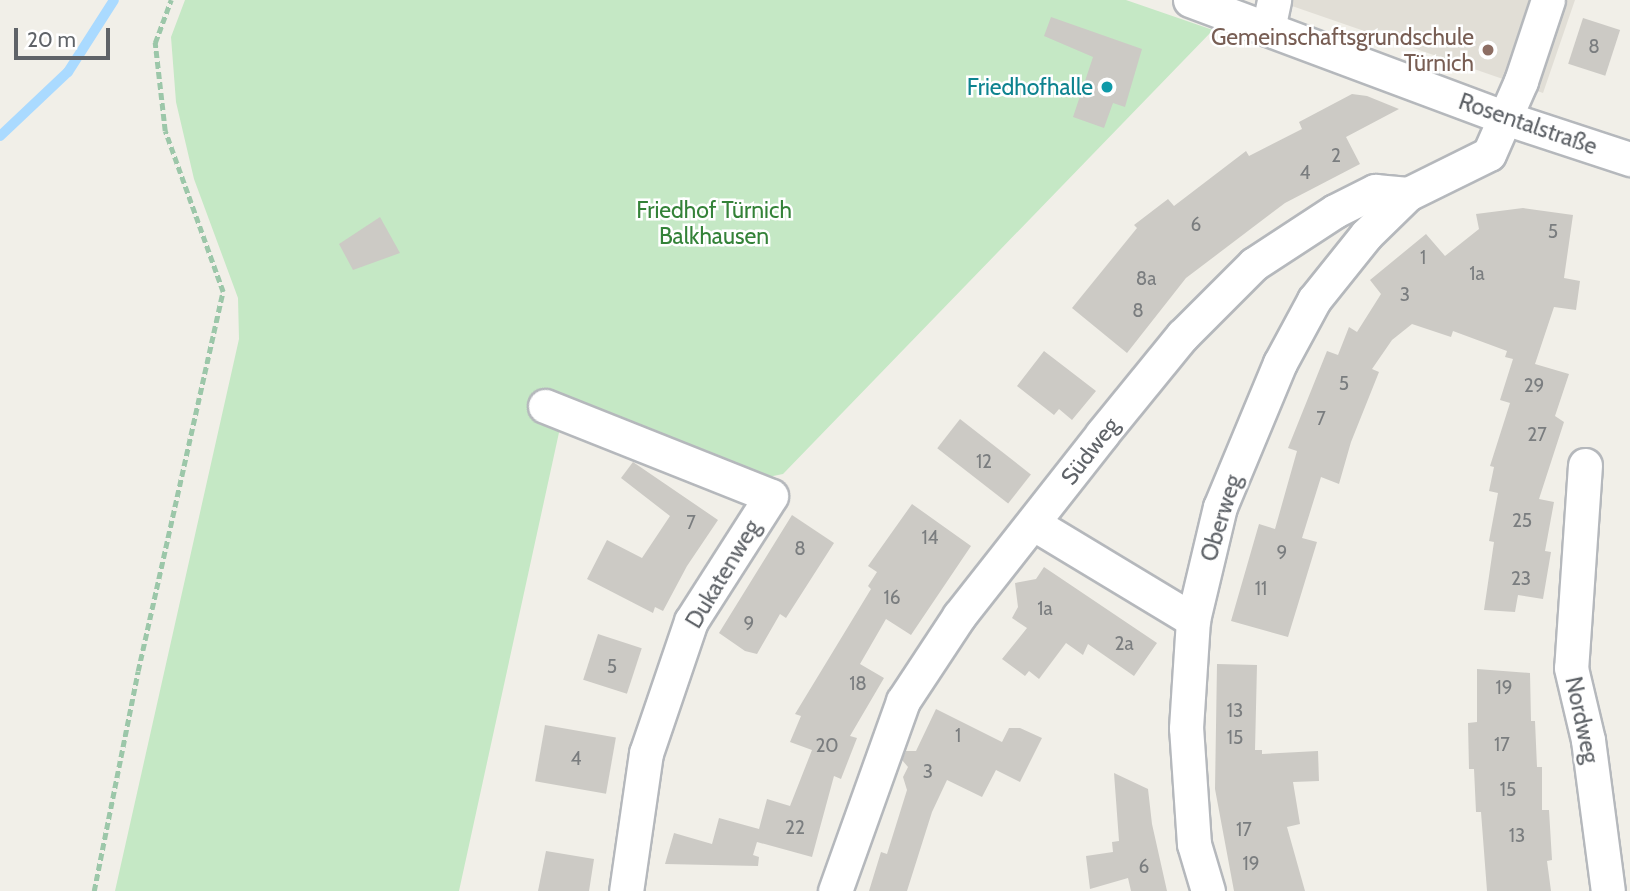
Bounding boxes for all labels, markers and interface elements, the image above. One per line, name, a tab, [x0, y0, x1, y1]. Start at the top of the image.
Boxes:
scale bar	[18, 14, 114, 58]
place label: Gemeinschaftsgrundschule Türnich	[1211, 23, 1474, 77]
text: 20 m	[27, 27, 76, 52]
house number: 8	[1588, 36, 1600, 58]
marker: Gemeinschaftsgrundschule Türnich	[1480, 42, 1496, 58]
place label: Friedhofhalle	[967, 73, 1093, 101]
marker: Friedhofhalle	[1099, 79, 1115, 95]
street label: Rosentalstraße	[1455, 87, 1601, 161]
house number: 2	[1331, 145, 1341, 167]
house number: 4	[1300, 162, 1310, 184]
park label: Friedhof Türnich Balkhausen	[636, 196, 792, 250]
house number: 6	[1191, 214, 1201, 236]
house number: 5	[1548, 221, 1558, 243]
house number: 1	[1420, 247, 1426, 269]
house number: 1a	[1469, 263, 1485, 285]
house number: 8a	[1136, 268, 1156, 290]
house number: 3	[1400, 284, 1410, 306]
house number: 8	[1132, 300, 1144, 322]
house number: 5	[1339, 373, 1349, 395]
house number: 29	[1524, 375, 1544, 397]
house number: 7	[1316, 408, 1326, 430]
street label: Südweg	[1055, 412, 1125, 490]
house number: 27	[1527, 424, 1547, 446]
house number: 12	[976, 451, 992, 473]
street label: Oberweg	[1195, 471, 1247, 565]
house number: 25	[1512, 510, 1532, 532]
house number: 7	[686, 512, 696, 534]
street label: Dukatenweg	[680, 515, 766, 633]
house number: 14	[921, 527, 939, 549]
house number: 8	[794, 538, 806, 560]
house number: 9	[1277, 542, 1287, 564]
house number: 23	[1511, 568, 1531, 590]
house number: 11	[1255, 578, 1267, 600]
house number: 16	[884, 587, 900, 609]
house number: 1a	[1037, 598, 1053, 620]
house number: 9	[744, 613, 754, 635]
house number: 2a	[1114, 633, 1134, 655]
house number: 5	[607, 656, 617, 678]
house number: 18	[849, 673, 867, 695]
street label: Nordweg	[1559, 674, 1605, 766]
house number: 19	[1496, 677, 1512, 699]
house number: 13	[1227, 700, 1243, 722]
house number: 1	[955, 725, 961, 747]
house number: 15	[1227, 727, 1243, 749]
house number: 17	[1494, 734, 1510, 756]
house number: 20	[815, 735, 839, 757]
house number: 4	[571, 748, 581, 770]
house number: 3	[923, 761, 933, 783]
house number: 15	[1500, 779, 1516, 801]
house number: 22	[785, 817, 805, 839]
house number: 17	[1236, 819, 1252, 841]
house number: 13	[1509, 825, 1525, 847]
house number: 19	[1243, 853, 1259, 875]
house number: 6	[1139, 856, 1149, 878]

